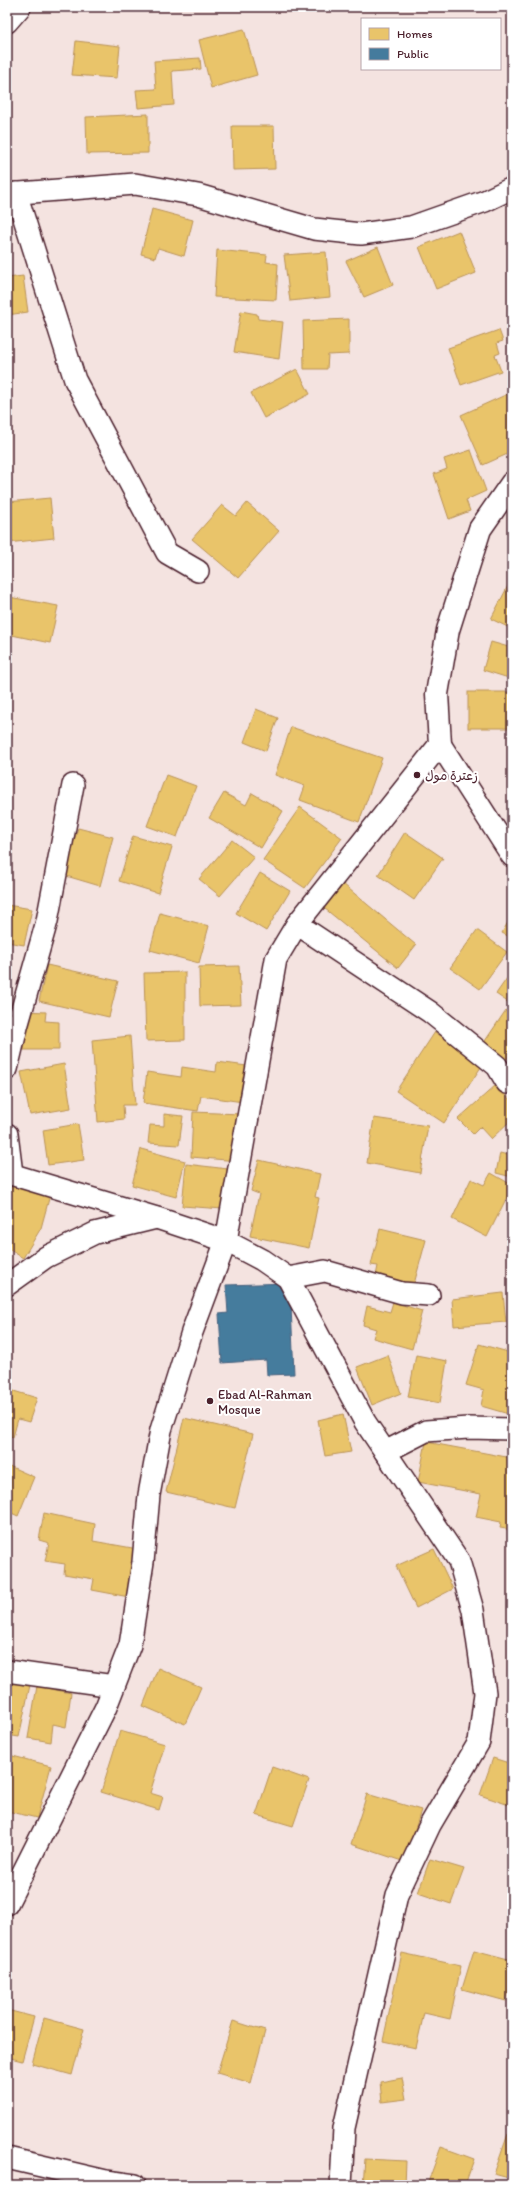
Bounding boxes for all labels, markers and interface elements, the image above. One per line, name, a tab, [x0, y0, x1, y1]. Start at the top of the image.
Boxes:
legend	[361, 18, 501, 70]
text: Homes	[397, 27, 433, 41]
text: Public	[397, 47, 429, 61]
place label: زعترة مول	[425, 768, 478, 784]
marker: زعترة مول	[412, 770, 422, 780]
place label: Ebad Al-Rahman Mosque	[218, 1387, 312, 1417]
marker: Ebad Al-Rahman Mosque	[205, 1396, 215, 1406]

